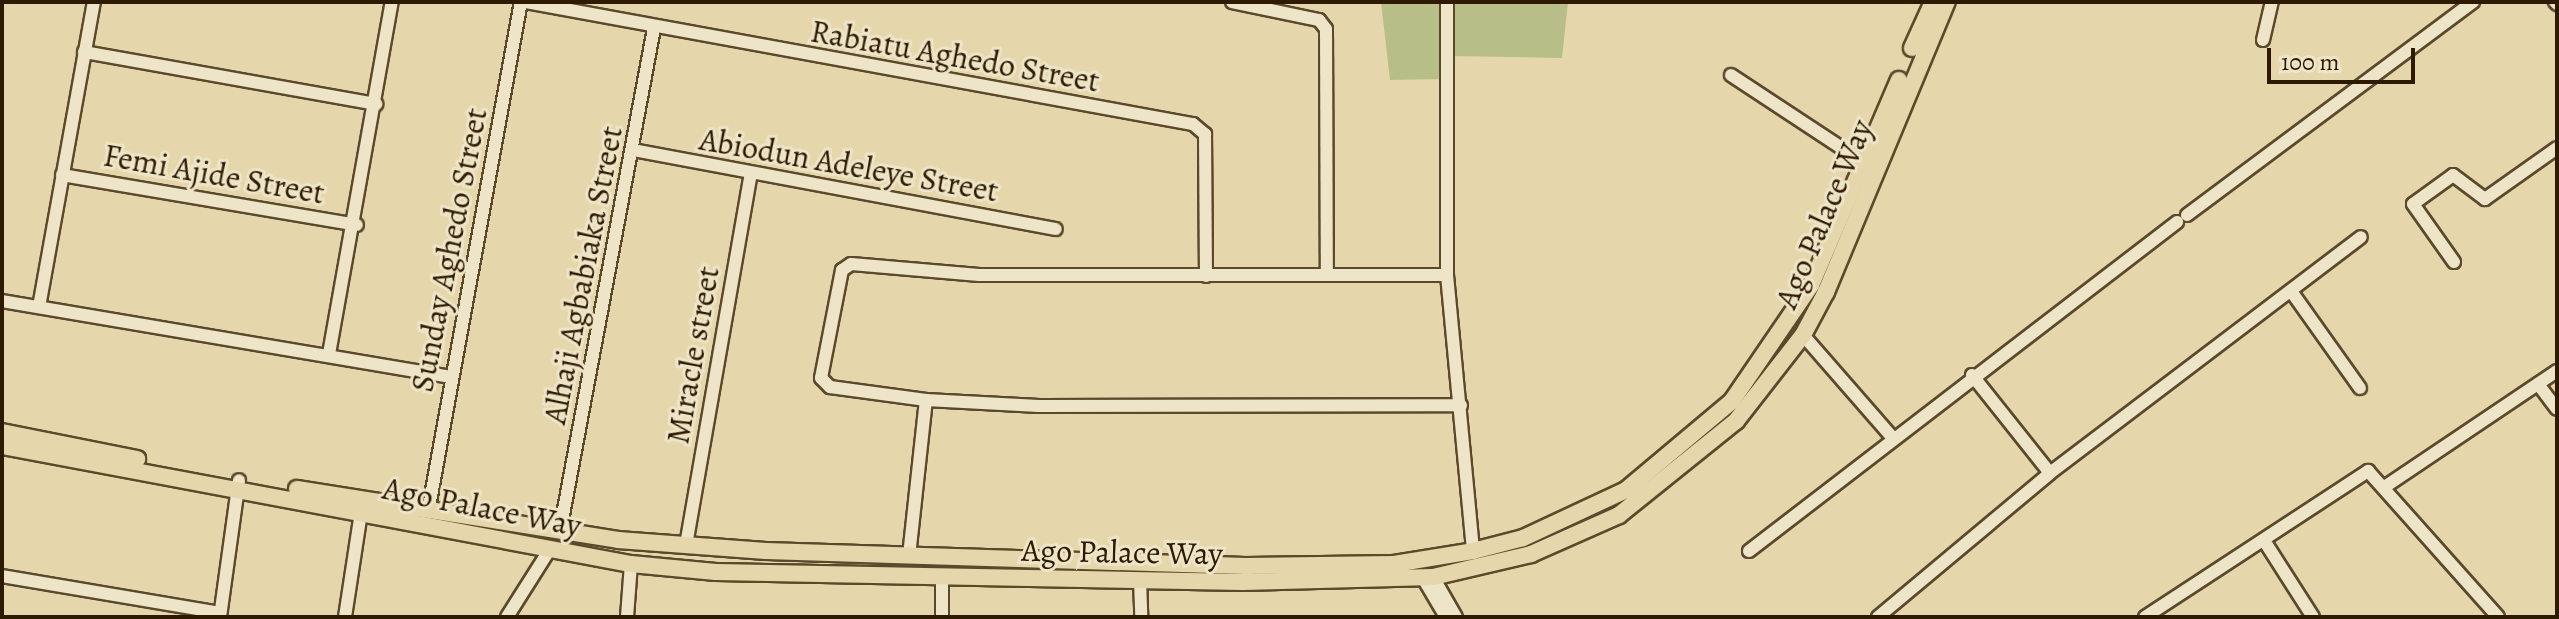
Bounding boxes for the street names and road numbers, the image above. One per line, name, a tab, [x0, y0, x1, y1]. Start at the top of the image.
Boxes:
street label: Rabiatu Aghedo Street	[808, 12, 1102, 100]
street label: Sunday Aghedo Street	[403, 105, 495, 395]
street label: Ago Palace Way	[1767, 114, 1881, 314]
street label: Abiodun Adeleye Street	[697, 120, 1001, 210]
street label: Alhaji Agbabiaka Street	[535, 123, 631, 427]
street label: Femi Ajide Street	[101, 136, 327, 212]
street label: Miracle street	[659, 263, 727, 447]
street label: Ago Palace Way	[380, 469, 584, 545]
street label: Ago Palace Way	[1021, 531, 1223, 573]

